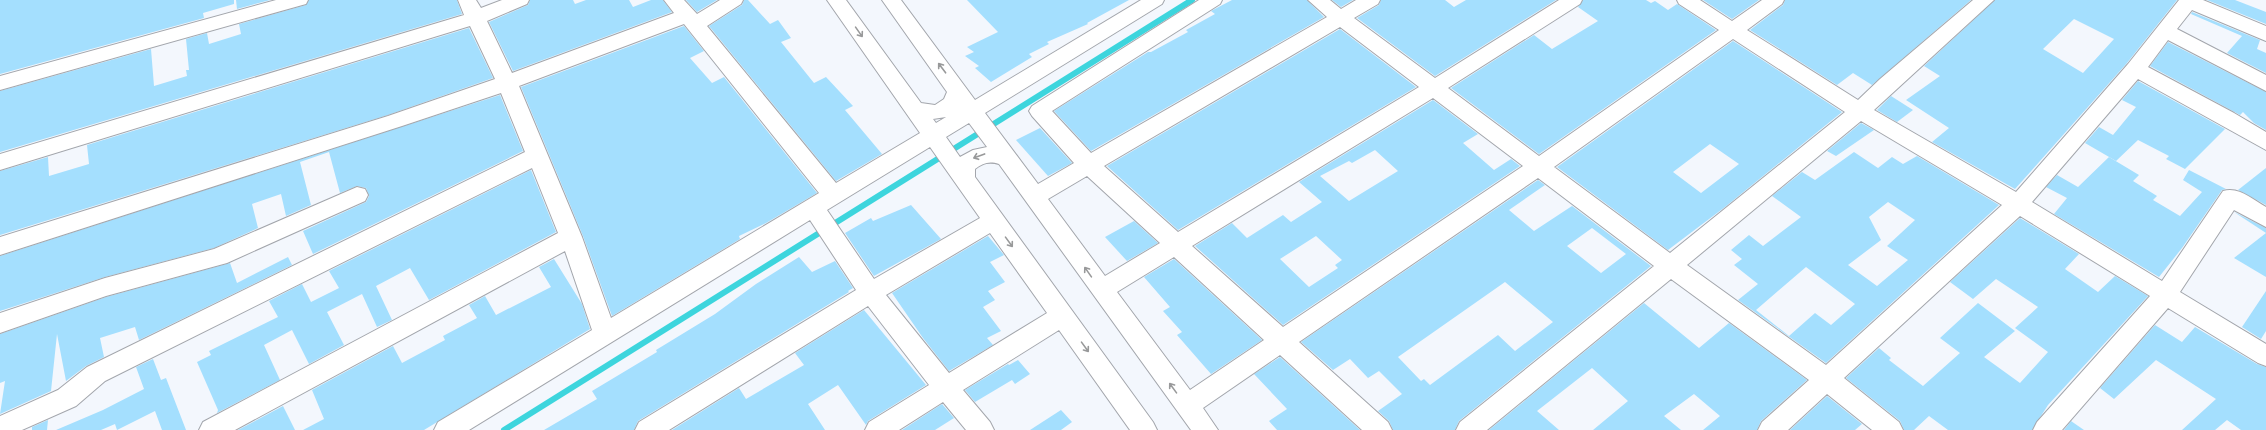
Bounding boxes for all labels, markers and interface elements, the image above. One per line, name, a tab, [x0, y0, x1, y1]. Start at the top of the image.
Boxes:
one-way arrow	[855, 26, 863, 37]
one-way arrow	[937, 63, 946, 74]
one-way arrow	[973, 153, 985, 161]
one-way arrow	[1005, 236, 1013, 247]
one-way arrow	[1084, 266, 1092, 277]
one-way arrow	[1081, 342, 1089, 353]
one-way arrow	[1169, 383, 1177, 394]

